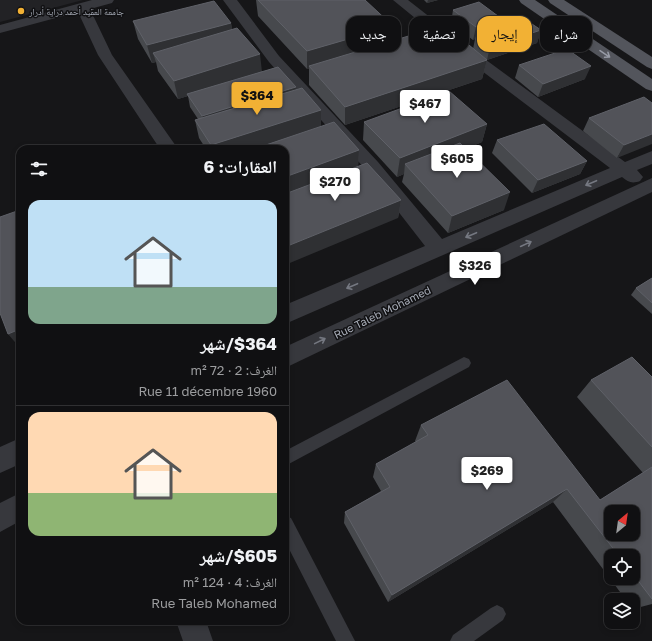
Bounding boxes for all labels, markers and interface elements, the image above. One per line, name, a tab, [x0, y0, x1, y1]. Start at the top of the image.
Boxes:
marker: جامعة العقيد أحمد دراية أدرار	[16, 6, 26, 16]
place label: جامعة العقيد أحمد دراية أدرار	[28, 6, 124, 17]
chip: جديد	[346, 16, 401, 52]
chip: تصفية	[409, 16, 469, 52]
chip: إيجار	[477, 16, 532, 52]
chip: شراء	[540, 16, 592, 52]
one-way arrow	[599, 50, 610, 58]
pin: $364	[233, 82, 281, 116]
text: $364	[240, 87, 274, 103]
pin: $467	[401, 90, 449, 124]
text: $467	[409, 95, 441, 111]
pin: $605	[433, 145, 481, 179]
text: $605	[440, 150, 474, 166]
text: العقارات: 6	[204, 156, 277, 177]
icon: filters	[28, 158, 50, 180]
pin: $270	[311, 168, 359, 202]
text: $270	[319, 173, 351, 189]
one-way arrow	[585, 180, 597, 187]
icon: home	[117, 226, 189, 298]
one-way arrow	[466, 232, 478, 239]
one-way arrow	[520, 240, 532, 247]
pin: $326	[451, 252, 499, 286]
text: $326	[459, 257, 491, 273]
street label: Rue Taleb Mohamed	[331, 283, 433, 341]
one-way arrow	[346, 283, 358, 291]
text: $364/شهر	[200, 333, 277, 354]
one-way arrow	[314, 337, 326, 344]
text: الغرف: 2 · 72 m²	[191, 362, 277, 378]
text: Rue 11 décembre 1960	[138, 383, 277, 399]
icon: home	[117, 438, 189, 510]
pin: $269	[463, 457, 511, 491]
text: $269	[470, 462, 504, 478]
north arrow	[604, 505, 640, 541]
map controls	[604, 505, 640, 629]
text: $605/شهر	[200, 545, 277, 566]
button: locate	[604, 549, 640, 585]
text: الغرف: 4 · 124 m²	[183, 574, 277, 590]
button: layers	[604, 593, 640, 629]
text: Rue Taleb Mohamed	[151, 595, 277, 611]

